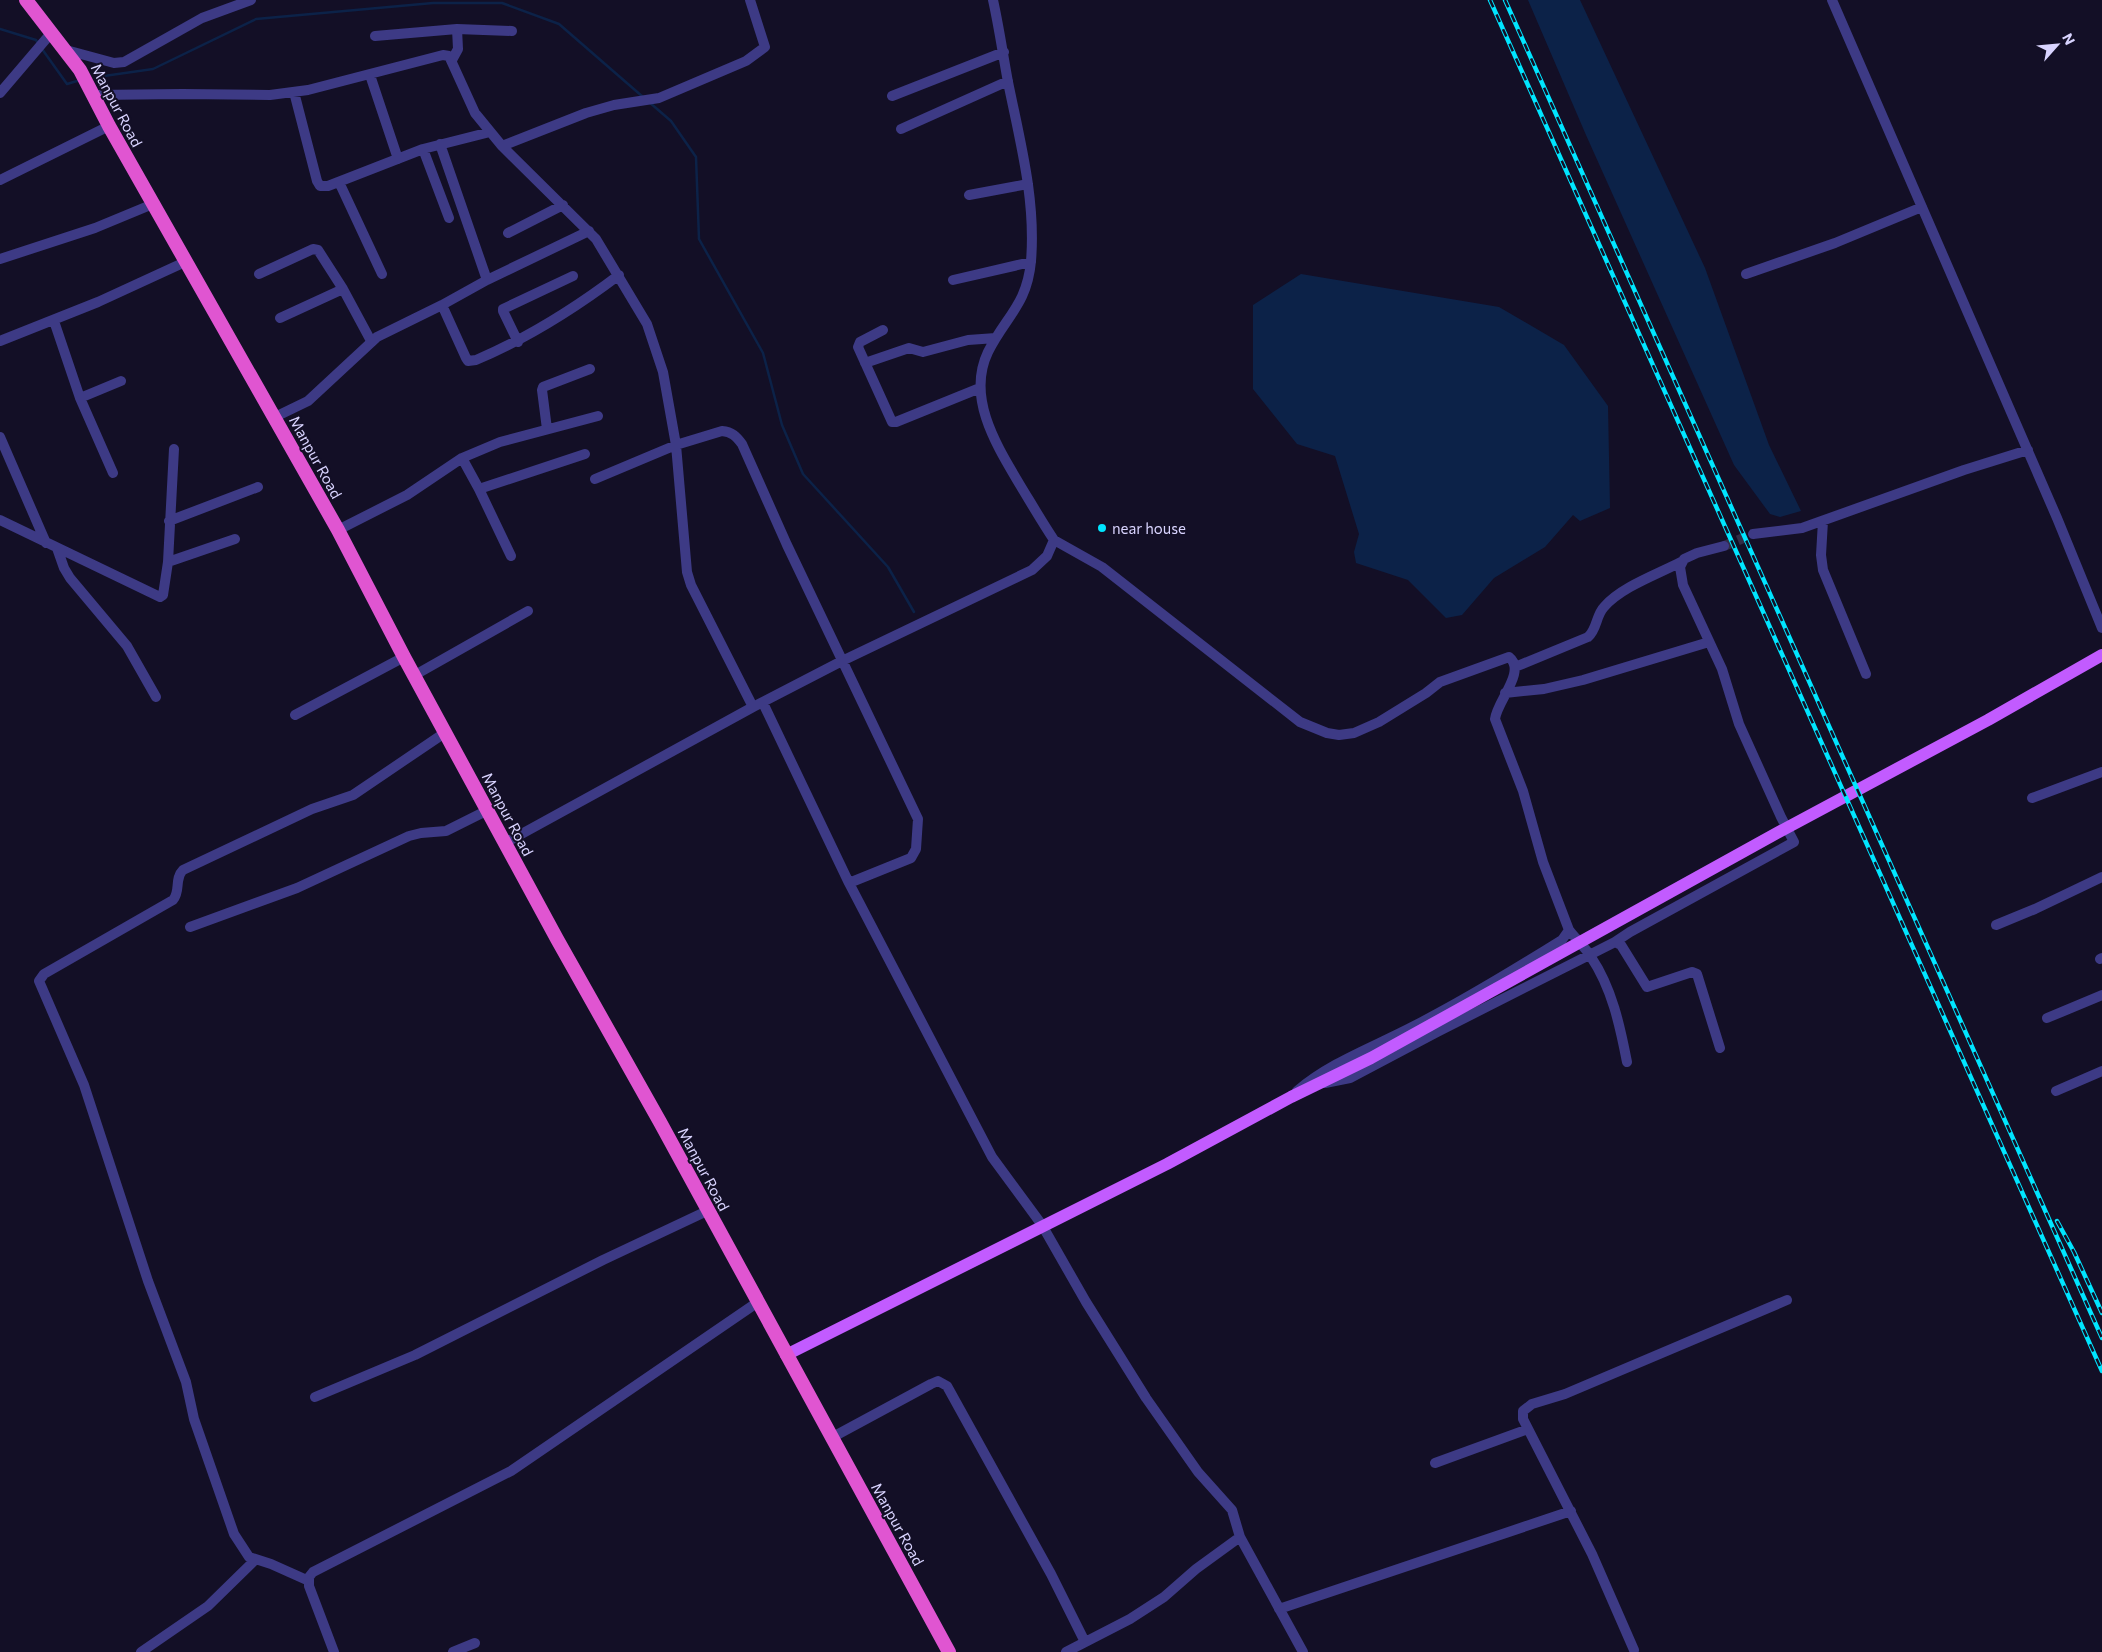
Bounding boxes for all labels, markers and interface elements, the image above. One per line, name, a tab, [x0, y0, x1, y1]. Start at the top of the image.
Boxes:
north arrow	[2032, 20, 2082, 70]
text: N	[2059, 30, 2079, 47]
street label: Manpur Road	[88, 60, 146, 150]
street label: Manpur Road	[286, 412, 346, 502]
place label: near house	[1112, 519, 1186, 537]
marker: near house	[1096, 522, 1108, 534]
street label: Manpur Road	[479, 769, 537, 859]
street label: Manpur Road	[675, 1124, 733, 1214]
street label: Manpur Road	[868, 1479, 928, 1569]

